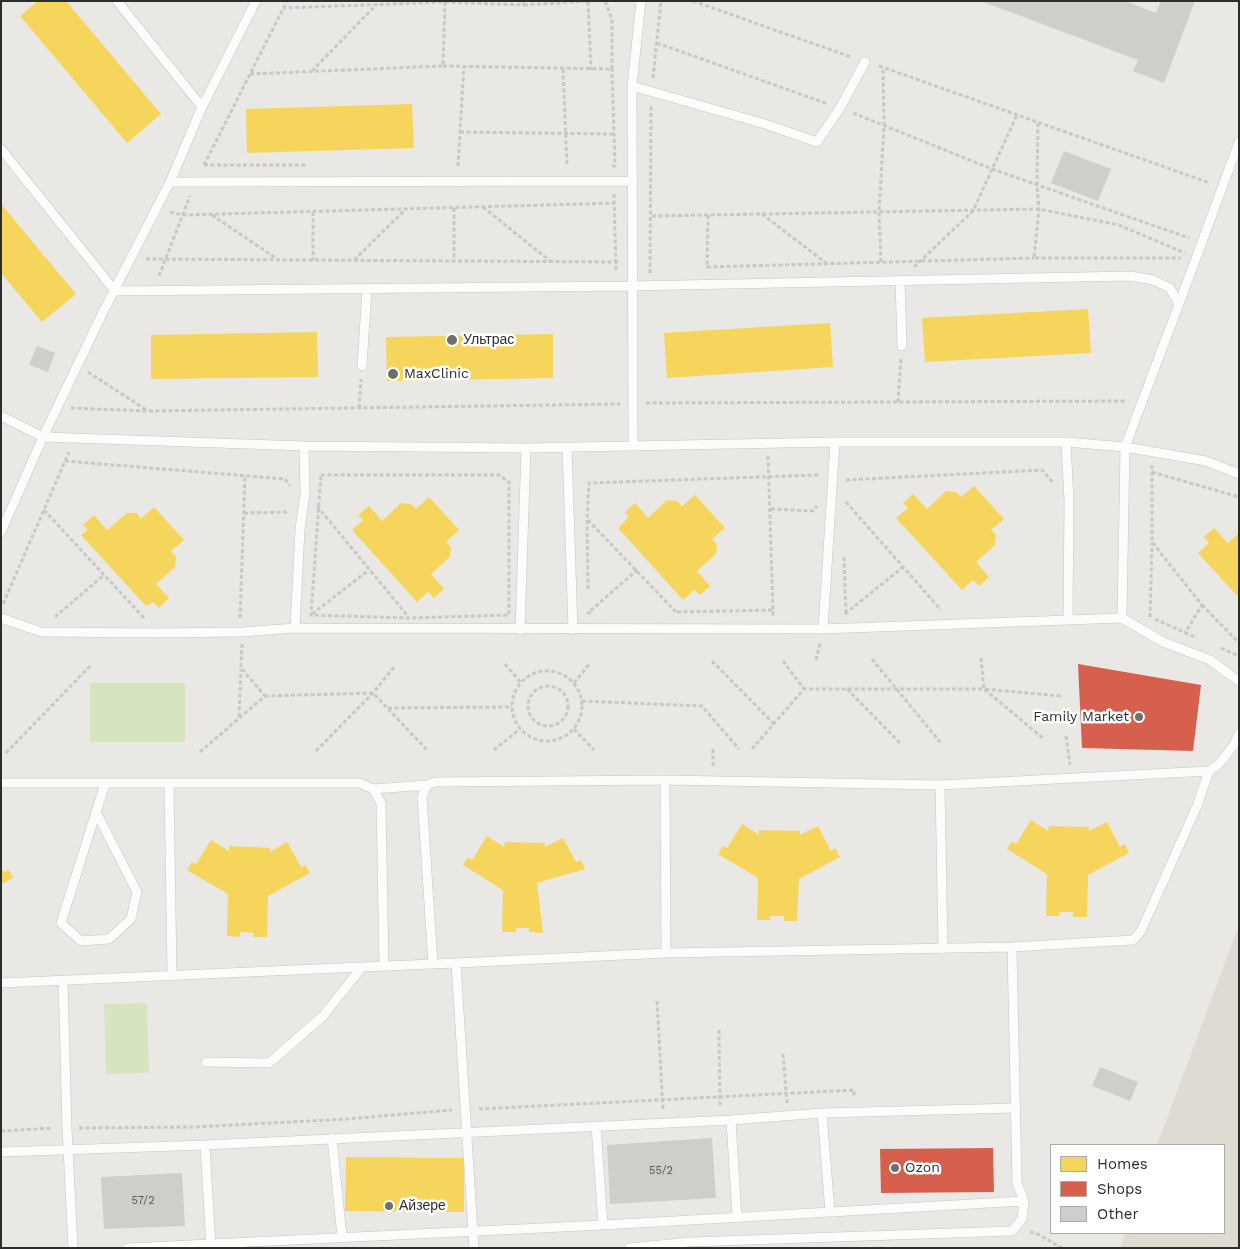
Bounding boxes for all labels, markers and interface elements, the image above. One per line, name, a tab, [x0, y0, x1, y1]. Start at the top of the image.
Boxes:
place label: Ультрас	[463, 332, 514, 348]
marker: Ультрас	[445, 333, 459, 347]
place label: MaxClinic	[404, 366, 469, 382]
marker: MaxClinic	[386, 367, 400, 381]
place label: Family Market	[1033, 709, 1129, 725]
marker: Family Market	[1133, 711, 1145, 723]
legend	[1050, 1144, 1225, 1234]
text: Homes	[1097, 1155, 1148, 1173]
place label: Ozon	[905, 1160, 940, 1176]
marker: Ozon	[889, 1162, 901, 1174]
house number: 55/2	[649, 1164, 673, 1178]
text: Shops	[1097, 1180, 1142, 1198]
house number: 57/2	[131, 1194, 155, 1208]
place label: Айзере	[399, 1198, 446, 1214]
marker: Айзере	[383, 1200, 395, 1212]
text: Other	[1097, 1205, 1139, 1223]

